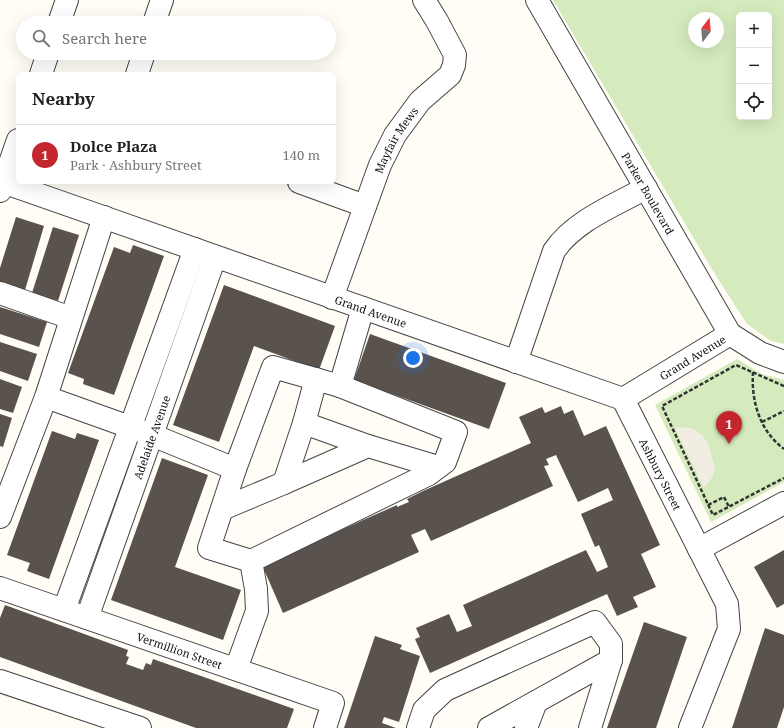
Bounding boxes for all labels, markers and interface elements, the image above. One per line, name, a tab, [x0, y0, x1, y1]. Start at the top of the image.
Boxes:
north arrow	[688, 12, 724, 48]
map controls	[736, 12, 772, 120]
button: +	[736, 12, 772, 48]
search box	[16, 16, 336, 60]
icon: search	[30, 27, 52, 49]
text: Search here	[62, 28, 147, 48]
button: −	[736, 48, 772, 84]
button: locate	[736, 84, 772, 120]
text: Nearby	[32, 87, 95, 110]
street label: Mayfair Mews	[370, 103, 421, 175]
text: Dolce Plaza	[70, 136, 157, 156]
text: 1	[41, 146, 49, 164]
text: 140 m	[283, 146, 320, 164]
street label: Parker Boulevard	[619, 149, 678, 237]
text: Park · Ashbury Street	[70, 156, 202, 174]
street label: Grand Avenue	[333, 291, 409, 330]
street label: Grand Avenue	[656, 331, 728, 383]
your location	[403, 348, 423, 368]
street label: Adelaide Avenue	[129, 393, 173, 481]
pin: 1	[716, 411, 742, 444]
street label: Ashbury Street	[637, 436, 686, 512]
street label: Vermillion Street	[135, 628, 224, 672]

